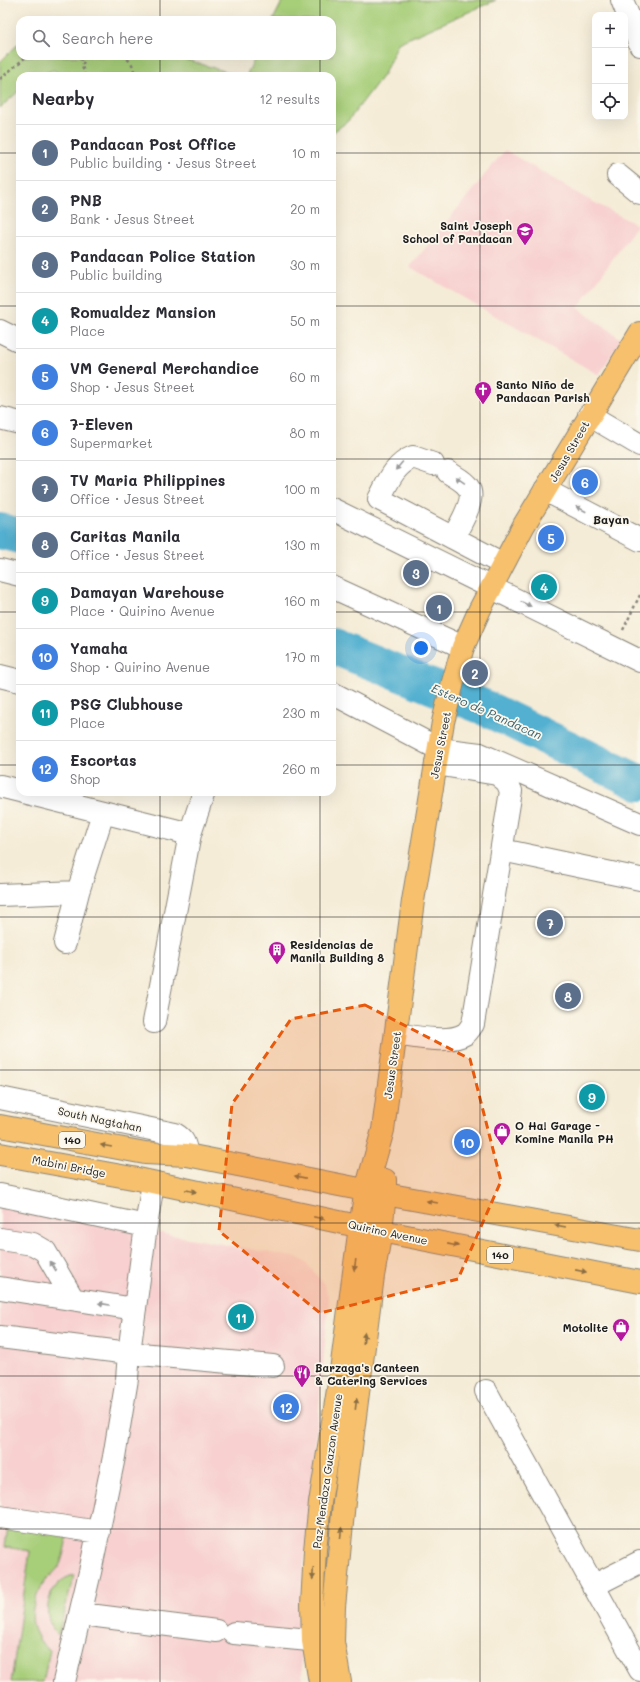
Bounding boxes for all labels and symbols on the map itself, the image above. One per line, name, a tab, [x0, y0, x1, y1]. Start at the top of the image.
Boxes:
place label: Saint Joseph School of Pandacan	[403, 218, 512, 246]
school or university icon: Saint Joseph School of Pandacan	[515, 221, 535, 246]
place label: Santo Niño de Pandacan Parish	[496, 377, 590, 405]
church icon: Santo Niño de Pandacan Parish	[473, 380, 493, 405]
street label: Jesus Street	[545, 418, 593, 484]
one-way arrow	[394, 461, 403, 471]
pin: 6	[572, 467, 598, 497]
one-way arrow	[454, 476, 465, 484]
one-way arrow	[575, 506, 586, 512]
district label: Bayan	[593, 511, 629, 527]
pin: 5	[538, 523, 564, 553]
pin: 3	[403, 558, 429, 588]
pin: 4	[531, 572, 557, 602]
pin: 1	[426, 593, 452, 623]
one-way arrow	[520, 601, 532, 608]
your location	[411, 638, 431, 658]
pin: 2	[462, 658, 488, 688]
water label: Estero de Pandacan	[429, 679, 545, 743]
street label: Jesus Street	[426, 710, 454, 780]
pin: 7	[537, 908, 563, 938]
place label: Residencias de Manila Building 8	[290, 937, 384, 965]
building icon: Residencias de Manila Building 8	[267, 940, 287, 965]
pin: 8	[555, 981, 581, 1011]
street label: Jesus Street	[380, 1030, 404, 1100]
pin: 9	[579, 1082, 605, 1112]
street label: South Nagtahan	[57, 1103, 143, 1135]
place label: O Ha! Garage - Komine Manila PH	[515, 1118, 614, 1146]
shop icon: O Ha! Garage - Komine Manila PH	[492, 1121, 512, 1146]
pin: 10	[454, 1127, 480, 1157]
road number: 140	[59, 1132, 85, 1148]
one-way arrow	[100, 1142, 113, 1148]
street label: Mabini Bridge	[31, 1151, 107, 1181]
one-way arrow	[294, 1173, 306, 1179]
one-way arrow	[185, 1189, 198, 1195]
one-way arrow	[426, 1199, 439, 1205]
one-way arrow	[313, 1215, 325, 1221]
street label: Quirino Avenue	[347, 1216, 429, 1248]
one-way arrow	[554, 1222, 566, 1228]
one-way arrow	[447, 1243, 459, 1249]
road number: 140	[487, 1247, 513, 1263]
one-way arrow	[352, 1259, 358, 1271]
one-way arrow	[50, 1260, 57, 1271]
one-way arrow	[574, 1268, 587, 1274]
one-way arrow	[98, 1301, 110, 1307]
pin: 11	[228, 1302, 254, 1332]
shop icon: Motolite	[611, 1317, 631, 1342]
place label: Motolite	[563, 1320, 608, 1335]
one-way arrow	[361, 1332, 368, 1344]
place label: Barzaga's Canteen & Catering Services	[315, 1360, 428, 1388]
restaurant icon: Barzaga's Canteen & Catering Services	[292, 1363, 312, 1388]
pin: 12	[273, 1392, 299, 1422]
street label: Paz Mendoza Guazon Avenue	[309, 1392, 345, 1549]
one-way arrow	[353, 1398, 359, 1410]
one-way arrow	[338, 1527, 344, 1539]
one-way arrow	[310, 1568, 317, 1580]

